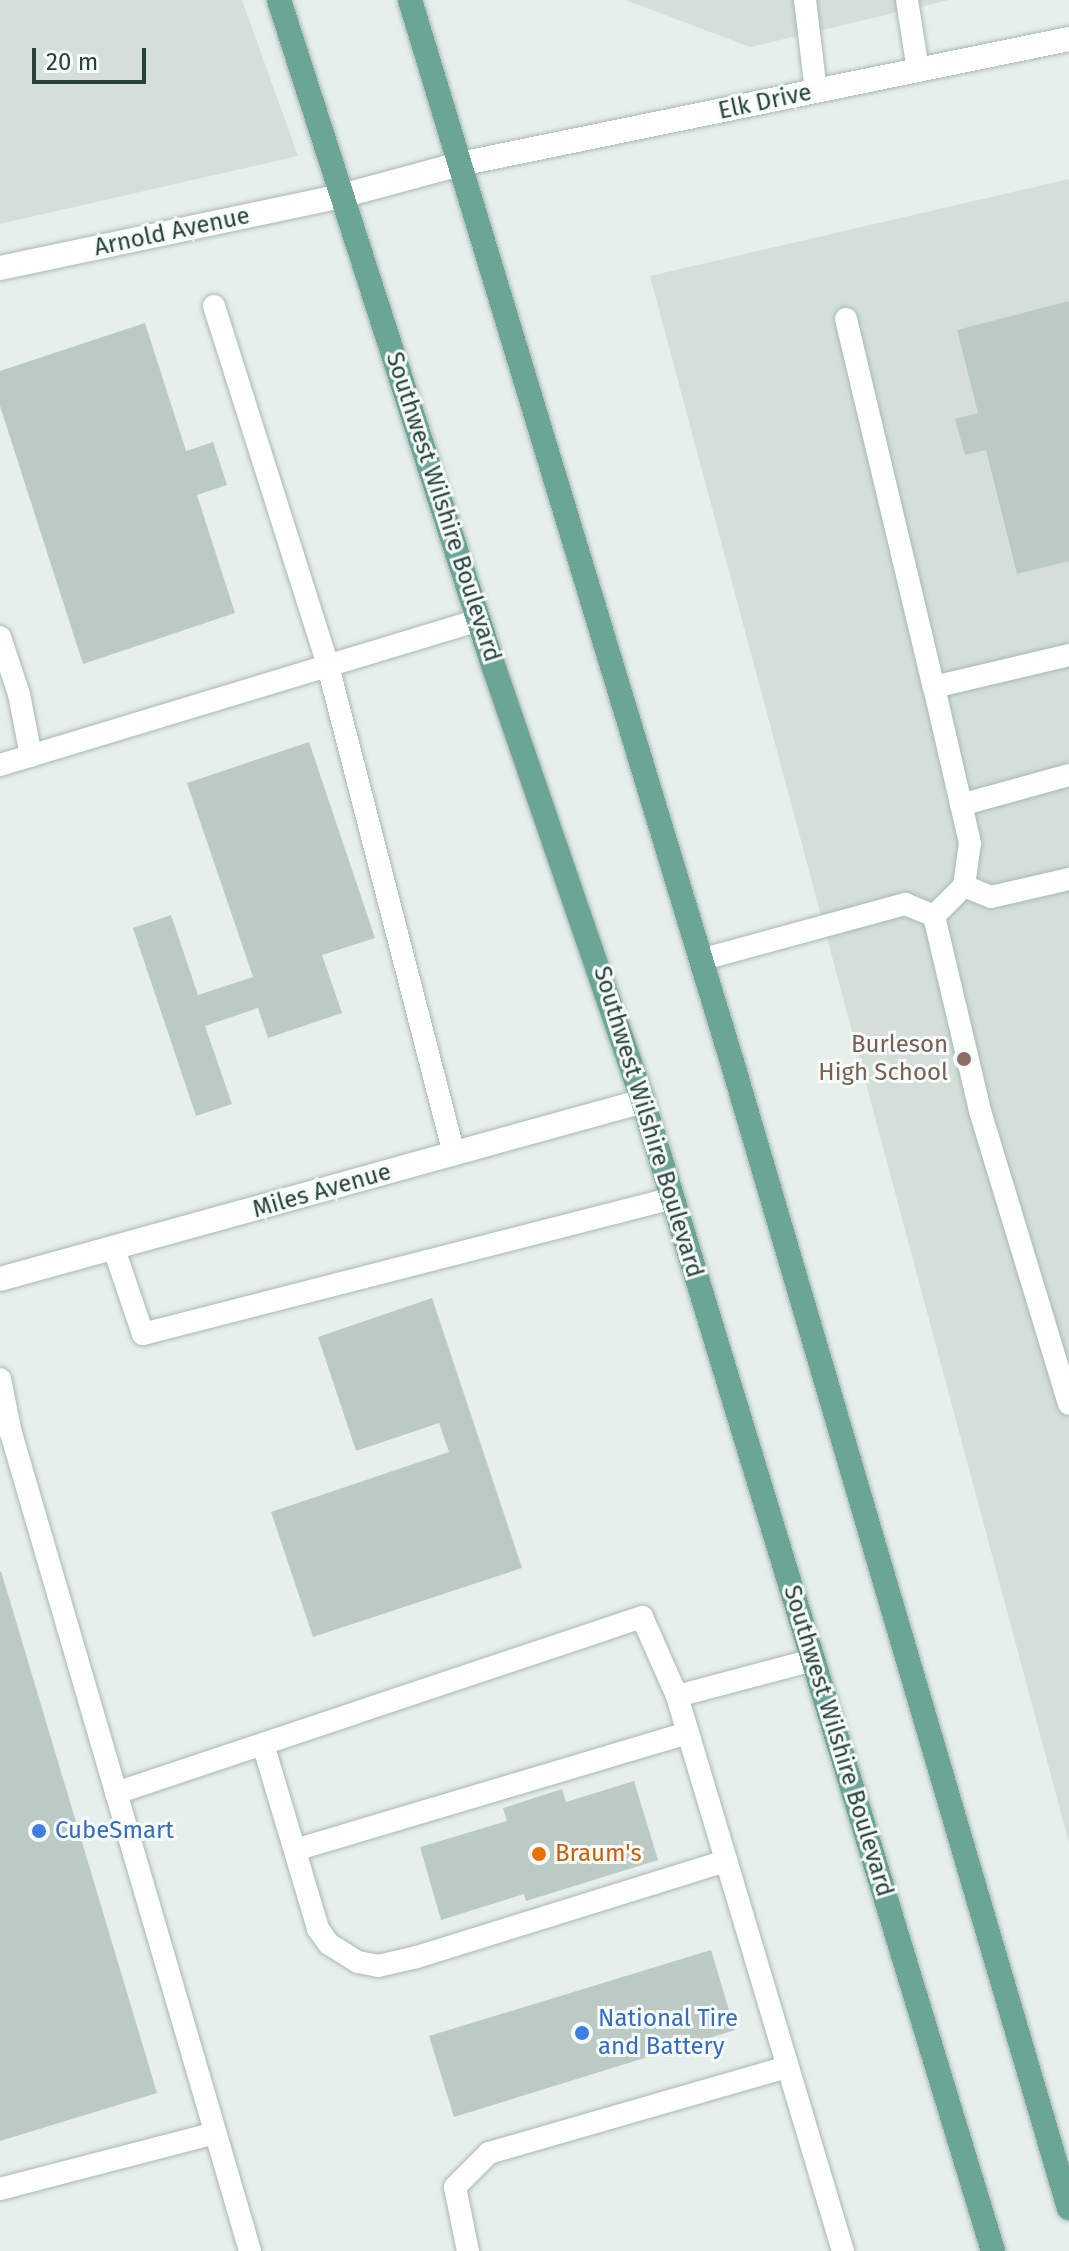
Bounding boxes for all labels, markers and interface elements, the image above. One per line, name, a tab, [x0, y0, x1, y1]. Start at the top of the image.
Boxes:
scale bar	[36, 32, 150, 82]
text: 20 m	[46, 48, 98, 76]
street label: Elk Drive	[716, 78, 814, 126]
street label: Arnold Avenue	[92, 201, 252, 263]
street label: Southwest Wilshire Boulevard	[379, 349, 507, 665]
street label: Southwest Wilshire Boulevard	[587, 963, 709, 1281]
place label: Burleson High School	[818, 1031, 948, 1087]
marker: Burleson High School	[955, 1050, 973, 1068]
street label: Miles Avenue	[249, 1157, 395, 1225]
street label: Southwest Wilshire Boulevard	[777, 1582, 899, 1900]
place label: CubeSmart	[55, 1817, 174, 1845]
marker: CubeSmart	[30, 1822, 48, 1840]
place label: Braum's	[555, 1840, 642, 1868]
marker: Braum's	[530, 1845, 548, 1863]
place label: National Tire and Battery	[598, 2005, 738, 2061]
marker: National Tire and Battery	[573, 2024, 591, 2042]

